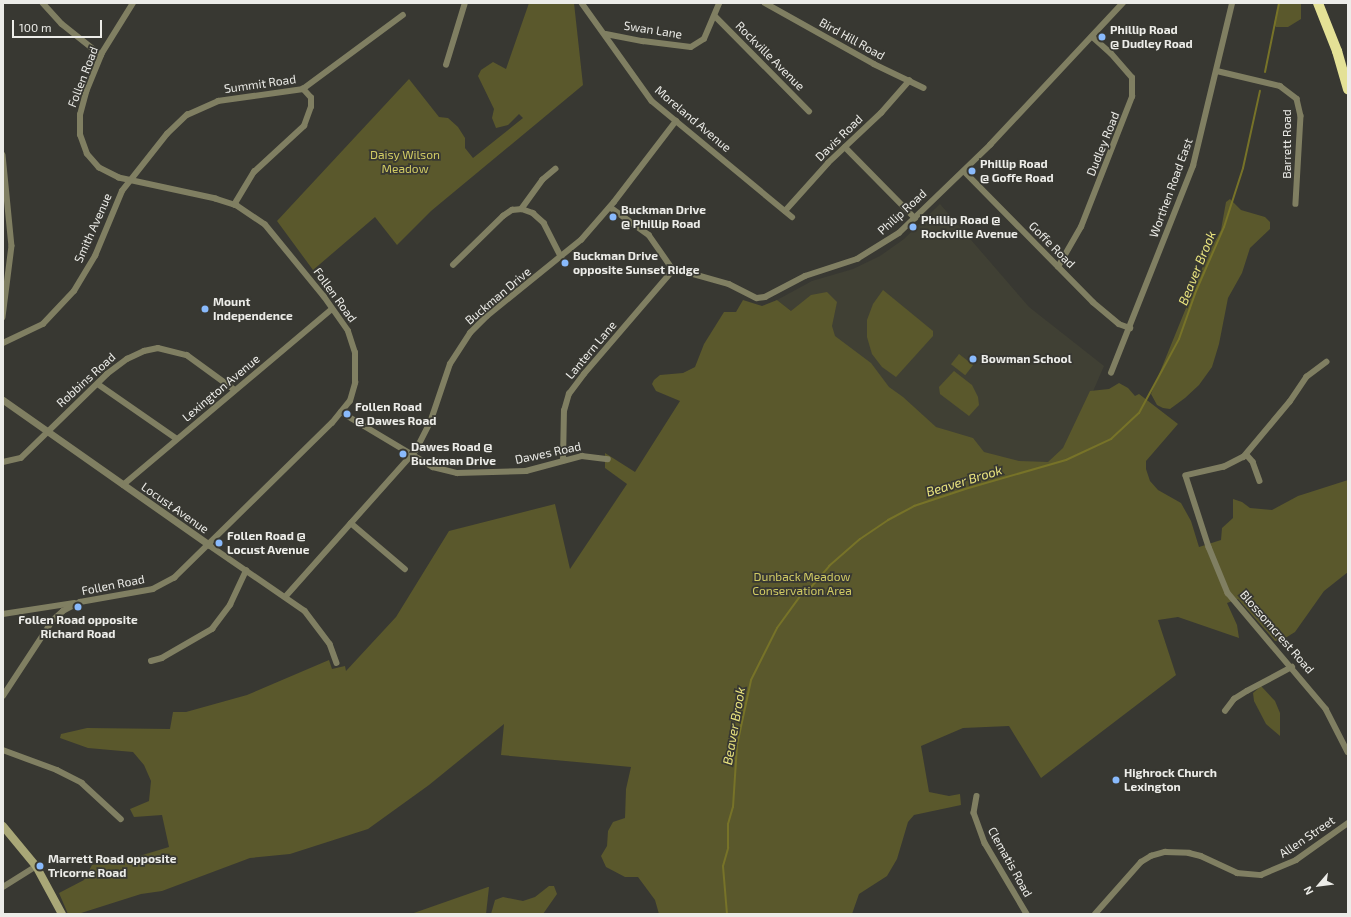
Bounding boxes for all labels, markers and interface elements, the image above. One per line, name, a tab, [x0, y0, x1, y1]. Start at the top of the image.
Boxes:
scale bar	[14, 12, 104, 38]
street label: Bird Hill Road	[817, 15, 887, 63]
street label: Swan Lane	[623, 18, 683, 42]
street label: Rockville Avenue	[732, 18, 808, 94]
text: 100 m	[19, 20, 51, 34]
place label: Phillip Road @ Dudley Road	[1110, 23, 1193, 51]
marker: Phillip Road @ Dudley Road	[1097, 32, 1107, 42]
street label: Follen Road	[65, 45, 101, 109]
street label: Summit Road	[223, 72, 297, 96]
street label: Moreland Avenue	[652, 83, 734, 155]
street label: Barrett Road	[1280, 109, 1294, 179]
street label: Dudley Road	[1084, 110, 1122, 178]
street label: Davis Road	[812, 112, 866, 164]
street label: Worthen Road East	[1146, 136, 1196, 240]
park label: Daisy Wilson Meadow	[370, 148, 440, 176]
place label: Phillip Road @ Goffe Road	[980, 157, 1054, 185]
marker: Phillip Road @ Goffe Road	[967, 166, 977, 176]
street label: Philip Road	[875, 186, 929, 238]
street label: Smith Avenue	[71, 191, 115, 265]
place label: Buckman Drive @ Phillip Road	[621, 203, 706, 231]
marker: Buckman Drive @ Phillip Road	[608, 212, 618, 222]
place label: Phillip Road @ Rockville Avenue	[921, 213, 1018, 241]
street label: Goffe Road	[1026, 219, 1078, 271]
marker: Phillip Road @ Rockville Avenue	[908, 222, 918, 232]
water label: Beaver Brook	[1175, 228, 1219, 308]
place label: Buckman Drive opposite Sunset Ridge	[573, 249, 699, 277]
marker: Buckman Drive opposite Sunset Ridge	[560, 258, 570, 268]
street label: Buckman Drive	[462, 264, 534, 328]
street label: Follen Road	[310, 265, 360, 325]
place label: Mount Independence	[213, 295, 293, 323]
marker: Mount Independence	[200, 304, 210, 314]
street label: Lantern Lane	[563, 318, 619, 382]
street label: Robbins Road	[54, 350, 118, 410]
street label: Lexington Avenue	[179, 351, 263, 425]
place label: Bowman School	[981, 352, 1072, 366]
marker: Bowman School	[968, 354, 978, 364]
place label: Follen Road @ Dawes Road	[355, 400, 436, 428]
marker: Follen Road @ Dawes Road	[342, 409, 352, 419]
street label: Dawes Road	[514, 439, 582, 467]
place label: Dawes Road @ Buckman Drive	[411, 440, 496, 468]
marker: Dawes Road @ Buckman Drive	[398, 449, 408, 459]
water label: Beaver Brook	[924, 462, 1004, 500]
street label: Locust Avenue	[138, 479, 212, 537]
place label: Follen Road @ Locust Avenue	[227, 529, 310, 557]
marker: Follen Road @ Locust Avenue	[214, 538, 224, 548]
park label: Dunback Meadow Conservation Area	[752, 570, 852, 598]
street label: Follen Road	[80, 572, 146, 598]
street label: Blossomcrest Road	[1237, 588, 1317, 676]
marker: Follen Road opposite Richard Road	[73, 602, 83, 612]
place label: Follen Road opposite Richard Road	[18, 613, 138, 641]
water label: Beaver Brook	[719, 686, 749, 766]
place label: Highrock Church Lexington	[1124, 766, 1217, 794]
marker: Highrock Church Lexington	[1111, 775, 1121, 785]
street label: Allen Street	[1276, 813, 1338, 861]
street label: Clematis Road	[985, 824, 1035, 900]
place label: Marrett Road opposite Tricorne Road	[48, 852, 176, 880]
marker: Marrett Road opposite Tricorne Road	[35, 861, 45, 871]
north arrow	[1299, 865, 1339, 905]
text: N	[1300, 884, 1316, 897]

